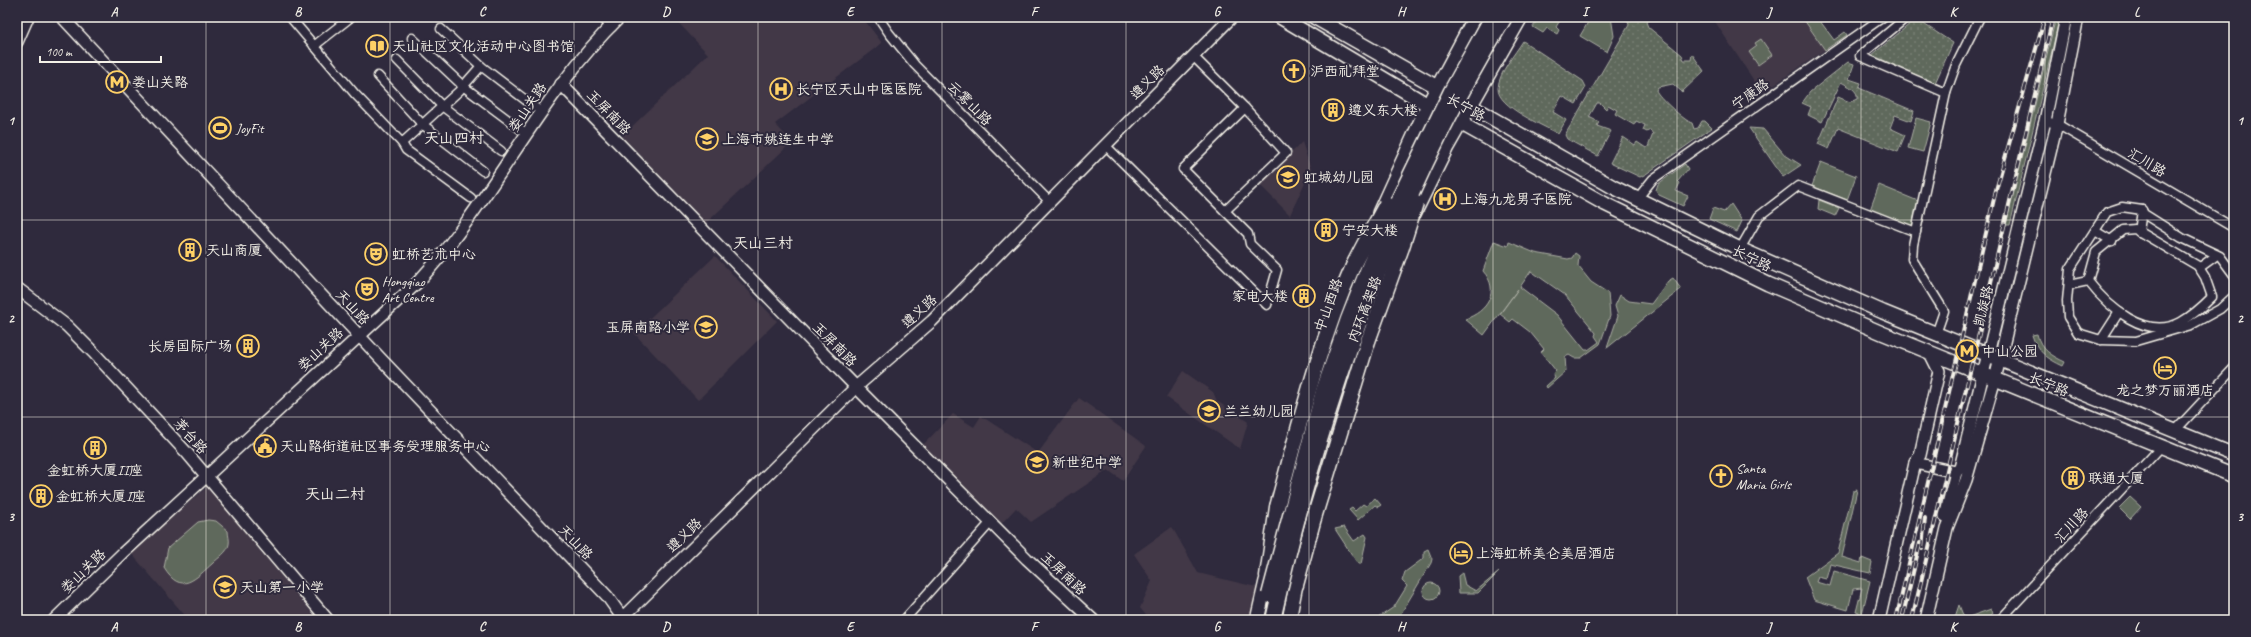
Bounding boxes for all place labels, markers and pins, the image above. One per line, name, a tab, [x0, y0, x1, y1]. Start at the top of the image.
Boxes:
library icon: 天山社区文化活动中心图书馆	[364, 33, 390, 59]
place label: 天山社区文化活动中心图书馆	[392, 38, 574, 55]
church icon: 沪西礼拜堂	[1281, 58, 1307, 84]
place label: 沪西礼拜堂	[1310, 63, 1380, 80]
metro station icon: 娄山关路	[104, 69, 130, 95]
place label: 娄山关路	[132, 74, 188, 91]
hospital icon: 长宁区天山中医医院	[768, 76, 794, 102]
place label: 长宁区天山中医医院	[796, 81, 922, 98]
building icon: 遵义东大楼	[1320, 97, 1346, 123]
place label: 遵义东大楼	[1348, 102, 1418, 119]
sports icon: JoyFit	[207, 115, 233, 141]
place label: JoyFit	[235, 120, 265, 137]
school or university icon: 上海市姚连生中学	[694, 126, 720, 152]
place label: 上海市姚连生中学	[722, 131, 834, 148]
school or university icon: 虹城幼儿园	[1275, 164, 1301, 190]
place label: 虹城幼儿园	[1304, 169, 1374, 186]
hospital icon: 上海九龙男子医院	[1432, 186, 1458, 212]
place label: 上海九龙男子医院	[1460, 191, 1572, 208]
building icon: 宁安大楼	[1313, 217, 1339, 243]
place label: 宁安大楼	[1342, 222, 1398, 239]
building icon: 天山商厦	[177, 237, 203, 263]
theatre icon: 虹桥艺术中心	[363, 241, 389, 267]
place label: 天山商厦	[206, 242, 262, 259]
place label: 虹桥艺术中心	[392, 246, 476, 263]
place label: Hongqiao Art Centre	[382, 273, 435, 306]
theatre icon: Hongqiao Art Centre	[354, 276, 380, 302]
building icon: 家电大楼	[1291, 283, 1317, 309]
place label: 家电大楼	[1232, 288, 1288, 305]
school or university icon: 玉屏南路小学	[693, 314, 719, 340]
place label: 玉屏南路小学	[606, 319, 690, 336]
building icon: 长房国际广场	[235, 333, 261, 359]
place label: 长房国际广场	[148, 338, 232, 355]
metro station icon: 中山公园	[1954, 338, 1980, 364]
place label: 中山公园	[1982, 343, 2038, 360]
hotel icon: 龙之梦万丽酒店	[2152, 355, 2178, 381]
place label: 龙之梦万丽酒店	[2116, 382, 2214, 399]
school or university icon: 兰兰幼儿园	[1196, 398, 1222, 424]
place label: 兰兰幼儿园	[1224, 403, 1294, 420]
public building icon: 天山路街道社区事务受理服务中心	[252, 433, 278, 459]
building icon: 金虹桥大厦II座	[82, 435, 108, 461]
place label: 天山路街道社区事务受理服务中心	[280, 438, 490, 455]
school or university icon: 新世纪中学	[1024, 449, 1050, 475]
place label: 新世纪中学	[1052, 454, 1122, 471]
place label: Santa Maria Girls	[1736, 460, 1792, 493]
place label: 金虹桥大厦II座	[47, 462, 143, 479]
church icon: Santa Maria Girls	[1708, 463, 1734, 489]
building icon: 联通大厦	[2060, 465, 2086, 491]
place label: 联通大厦	[2088, 470, 2144, 487]
building icon: 金虹桥大厦I座	[28, 483, 54, 509]
place label: 金虹桥大厦I座	[56, 488, 146, 505]
hotel icon: 上海虹桥美仑美居酒店	[1448, 540, 1474, 566]
place label: 上海虹桥美仑美居酒店	[1476, 545, 1616, 562]
school or university icon: 天山第一小学	[212, 574, 238, 600]
place label: 天山第一小学	[240, 579, 324, 596]

